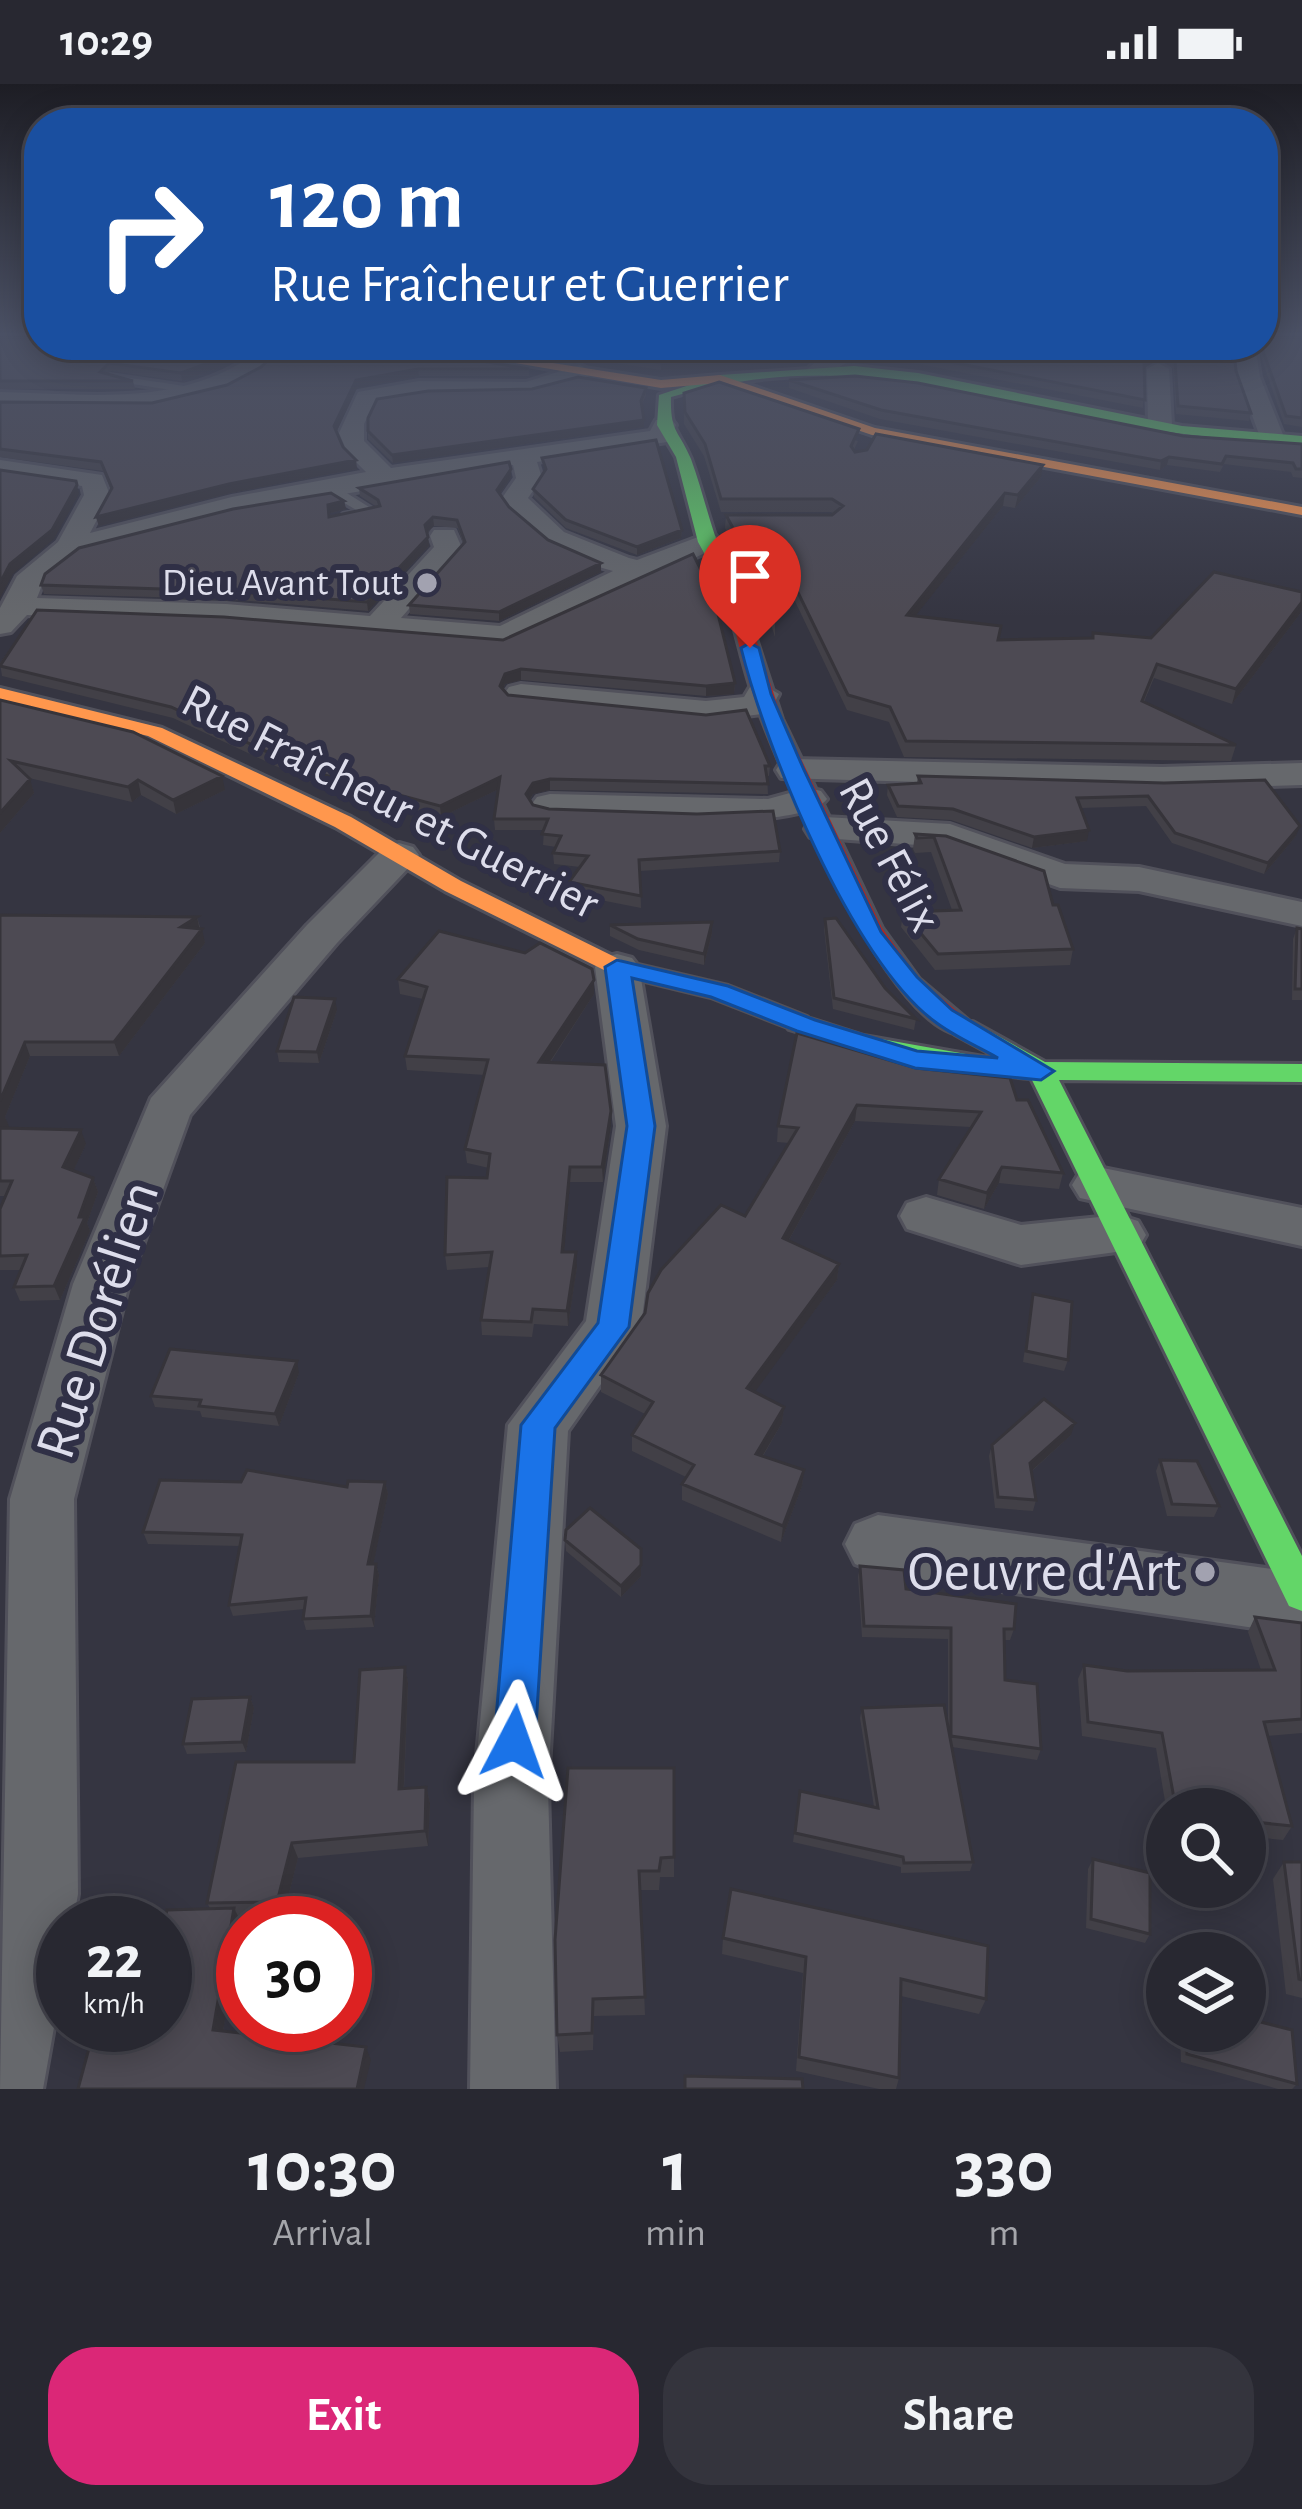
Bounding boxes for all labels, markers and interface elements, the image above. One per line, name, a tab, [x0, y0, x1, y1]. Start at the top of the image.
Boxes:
text: 10:29	[60, 19, 153, 64]
icon: right	[72, 156, 228, 312]
text: 120 m	[270, 160, 464, 244]
text: Rue Fraîcheur et Guerrier	[270, 258, 789, 312]
pin	[699, 525, 801, 648]
icon: arrive	[717, 543, 783, 609]
place label: Dieu Avant Tout	[162, 564, 403, 603]
marker: Dieu Avant Tout	[414, 570, 440, 596]
street label: Rue Fraîcheur et Guerrier	[174, 677, 607, 929]
street label: Rue Félix	[829, 771, 949, 940]
street label: Rue Dorélien	[26, 1174, 170, 1466]
place label: Oeuvre d'Art	[908, 1544, 1181, 1601]
marker: Oeuvre d'Art	[1192, 1559, 1218, 1585]
position arrow	[451, 1679, 577, 1805]
map controls	[1146, 1788, 1266, 2052]
button: search	[1146, 1788, 1266, 1908]
speed limit sign: 30	[216, 1896, 372, 2052]
text: 22	[86, 1929, 142, 1989]
button: layers	[1146, 1932, 1266, 2052]
text: km/h	[83, 1989, 145, 2019]
text: 10:30	[248, 2132, 397, 2204]
text: 1	[662, 2132, 688, 2204]
text: 330	[954, 2132, 1054, 2204]
text: Arrival	[272, 2214, 373, 2253]
text: min	[645, 2214, 706, 2253]
text: m	[988, 2214, 1020, 2253]
button: Exit	[48, 2347, 639, 2485]
button: Share	[663, 2347, 1254, 2485]

